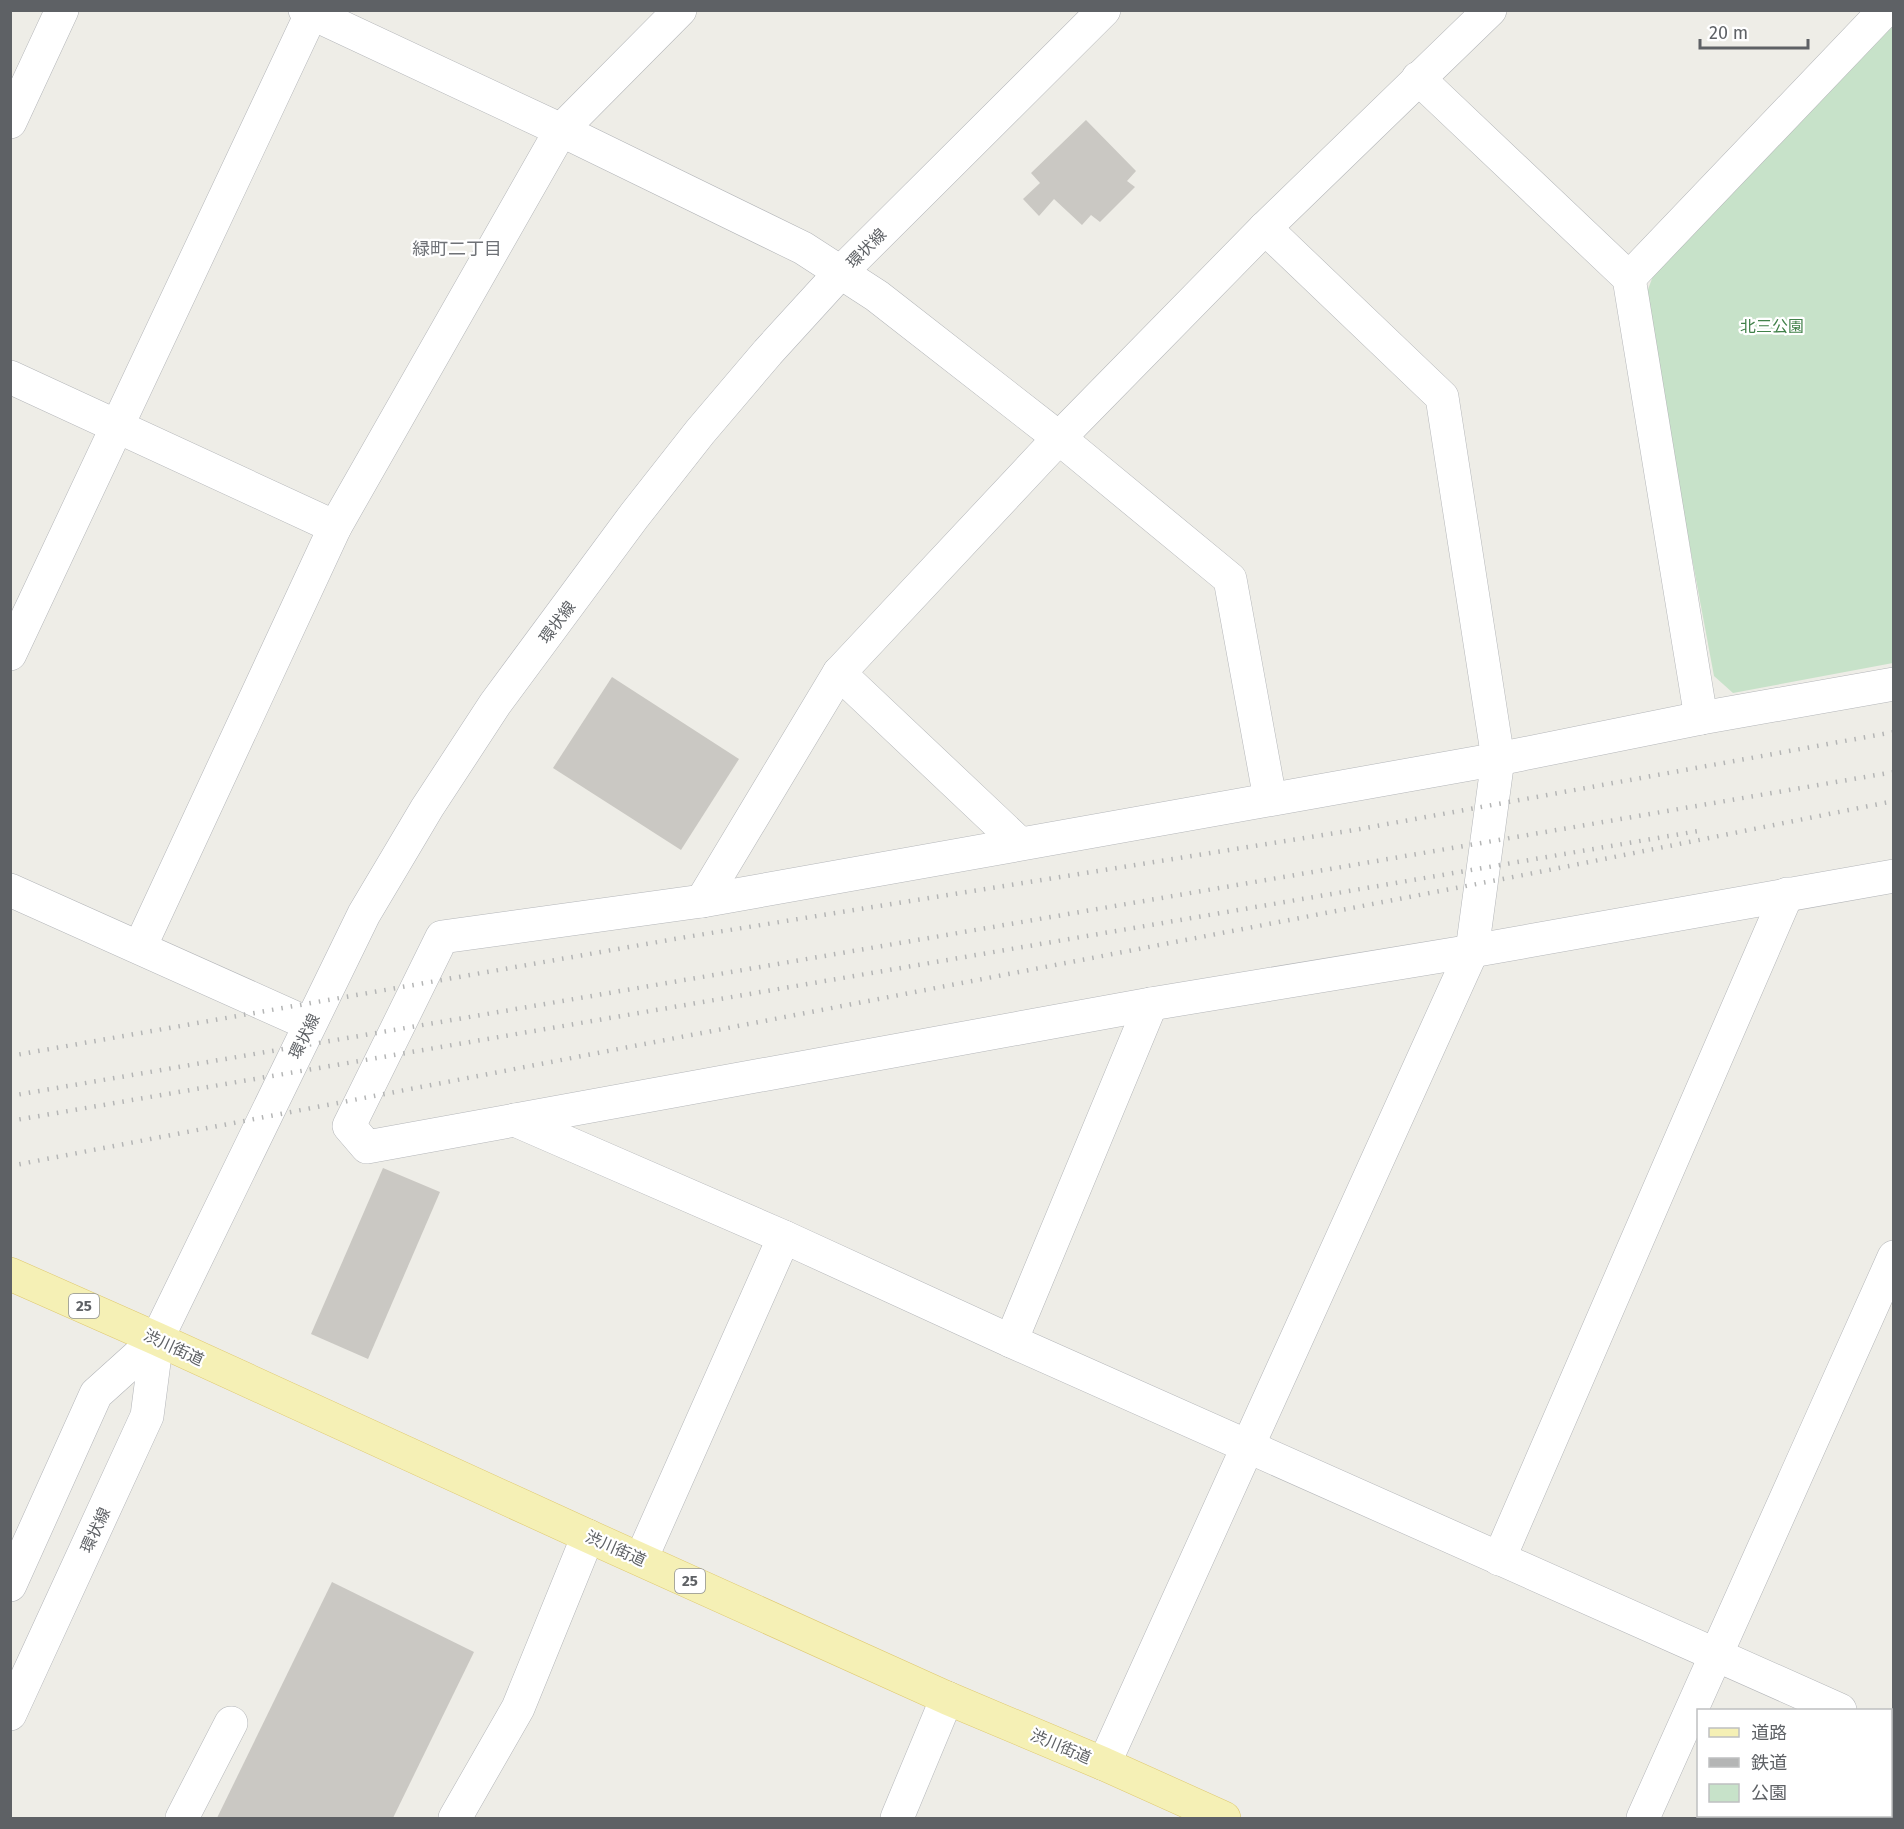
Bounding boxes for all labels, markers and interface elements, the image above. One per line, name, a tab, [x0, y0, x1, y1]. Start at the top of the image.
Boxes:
scale bar	[1700, 12, 1808, 50]
text: 20 m	[1709, 22, 1748, 44]
street label: 環状線	[843, 225, 890, 272]
district label: 緑町二丁目	[412, 238, 502, 260]
park label: 北三公園	[1740, 317, 1804, 336]
street label: 環状線	[535, 597, 579, 647]
street label: 環状線	[285, 1010, 324, 1062]
road number: 25	[69, 1294, 99, 1318]
street label: 渋川街道	[141, 1325, 207, 1370]
street label: 環状線	[77, 1504, 114, 1556]
street label: 渋川街道	[583, 1527, 649, 1570]
road number: 25	[675, 1569, 705, 1593]
legend	[1697, 1709, 1892, 1817]
text: 道路	[1751, 1722, 1787, 1744]
street label: 渋川街道	[1028, 1725, 1094, 1768]
text: 鉄道	[1751, 1752, 1787, 1774]
text: 公園	[1751, 1782, 1787, 1804]

